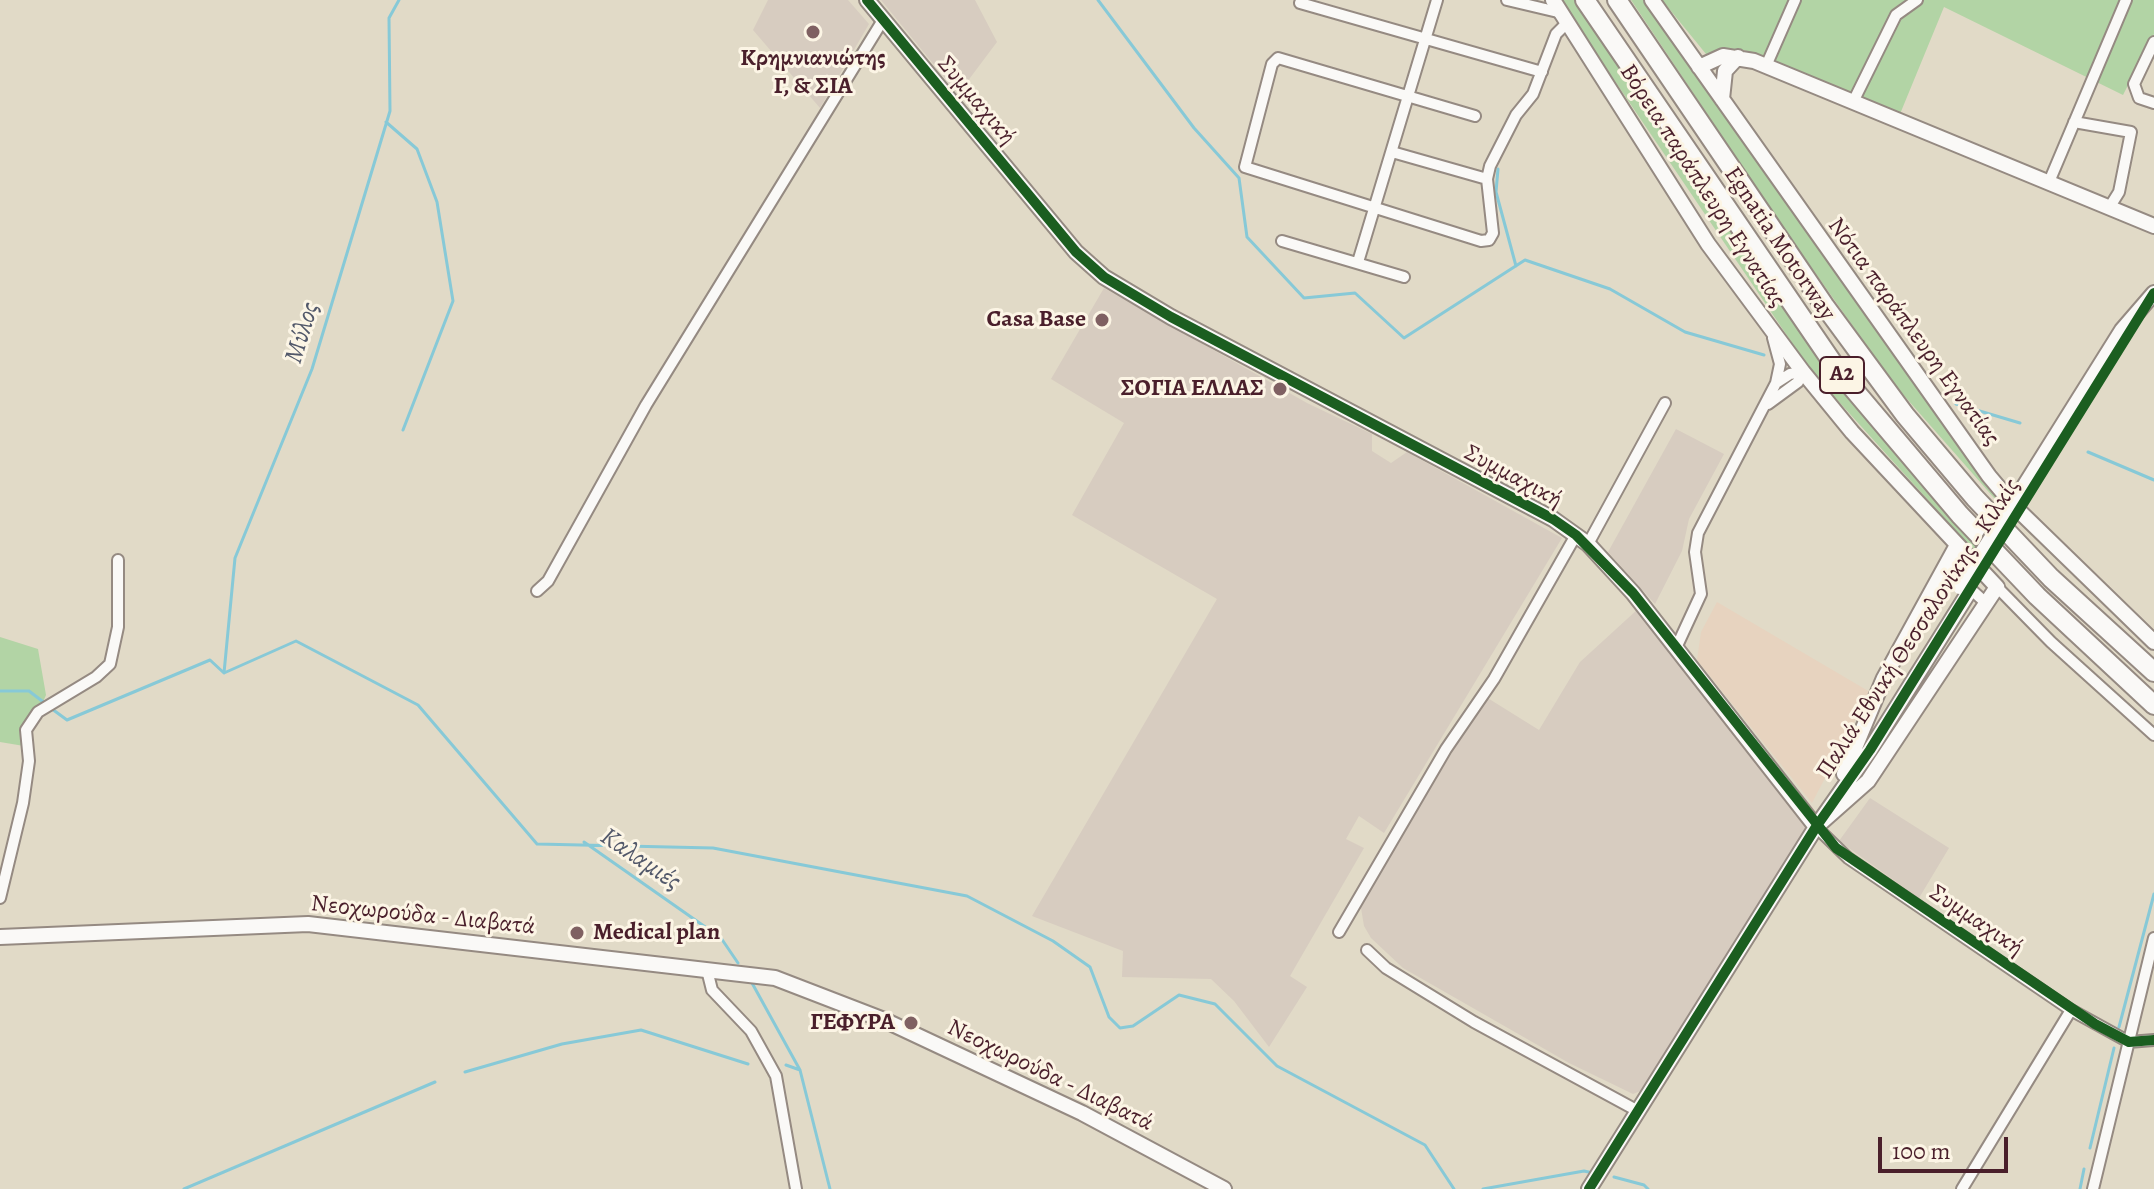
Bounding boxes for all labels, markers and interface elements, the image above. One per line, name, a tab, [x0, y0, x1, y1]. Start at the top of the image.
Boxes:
marker: Κρημνιανιώτης Γ, & ΣΙΑ	[804, 23, 822, 41]
place label: Κρημνιανιώτης Γ, & ΣΙΑ	[740, 45, 886, 101]
street label: Συμμαχική	[931, 51, 1021, 151]
street label: Βόρεια παράπλευρη Εγνατίας	[1613, 59, 1791, 313]
street label: Egnatia Motorway	[1717, 162, 1841, 326]
street label: Νότια παράπλευρη Εγνατίας	[1821, 213, 2005, 451]
water label: Μύλος	[279, 299, 327, 367]
place label: Casa Base	[987, 306, 1086, 334]
marker: Casa Base	[1093, 311, 1111, 329]
road number: Α2	[1820, 357, 1864, 393]
place label: ΣΟΓΙΑ ΕΛΛΑΣ	[1121, 375, 1264, 403]
marker: ΣΟΓΙΑ ΕΛΛΑΣ	[1271, 380, 1289, 398]
street label: Συμμαχική	[1459, 439, 1567, 515]
street label: Παλιά Εθνική Θεσσαλονίκης - Κιλκίς	[1811, 473, 2027, 785]
water label: Καλαμιές	[594, 822, 686, 898]
street label: Συμμαχική	[1924, 879, 2028, 963]
street label: Νεοχωρούδα - Διαβατά	[309, 890, 537, 942]
place label: Medical plan	[593, 919, 720, 947]
marker: Medical plan	[568, 924, 586, 942]
place label: ΓΕΦΥΡΑ	[810, 1009, 895, 1037]
marker: ΓΕΦΥΡΑ	[902, 1014, 920, 1032]
street label: Νεοχωρούδα - Διαβατά	[942, 1014, 1158, 1138]
scale bar	[1882, 1121, 2012, 1171]
text: 100 m	[1892, 1135, 1951, 1167]

